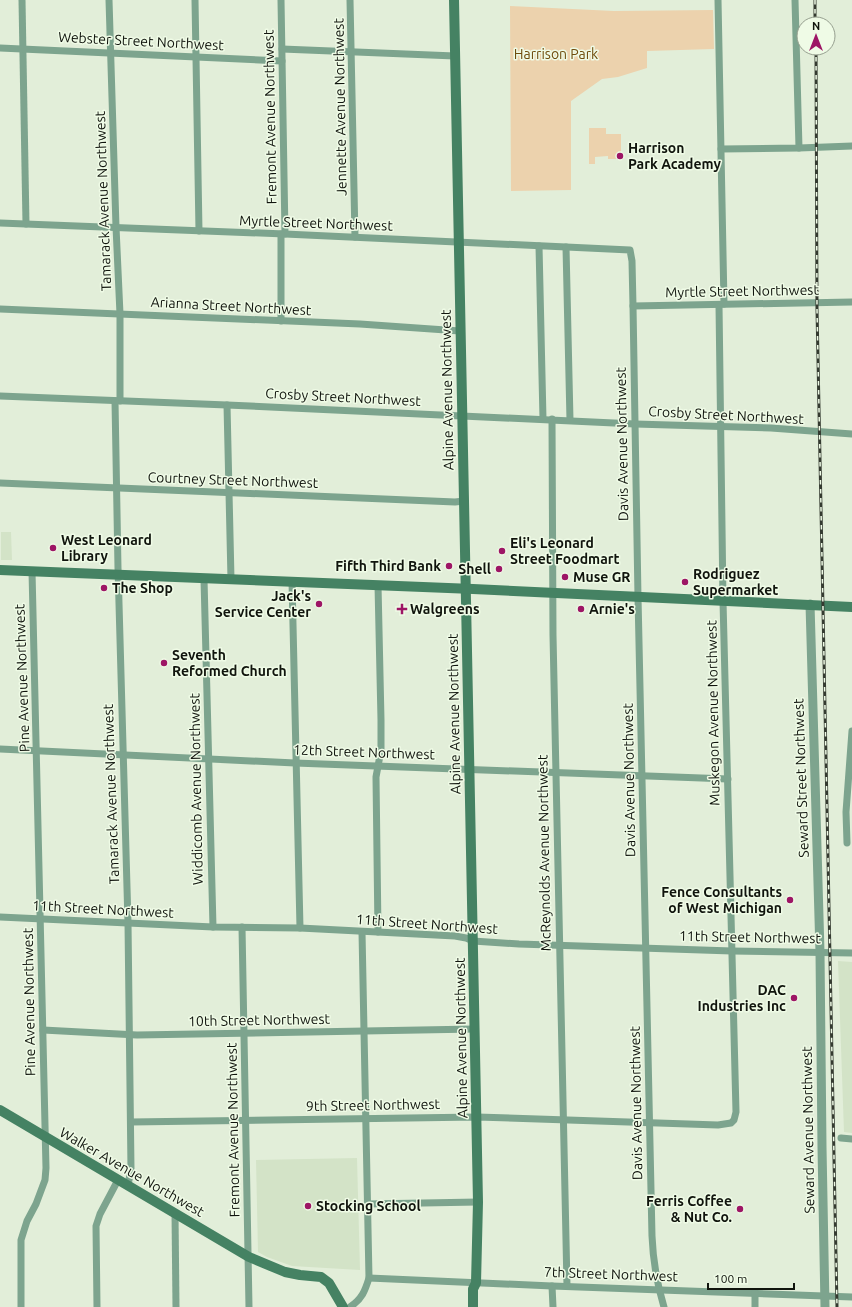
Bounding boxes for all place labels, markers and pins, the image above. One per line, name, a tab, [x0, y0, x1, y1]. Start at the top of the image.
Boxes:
place label: Harrison Park Academy	[628, 140, 722, 172]
marker: Harrison Park Academy	[615, 151, 625, 161]
place label: West Leonard Library	[61, 532, 152, 564]
place label: Eli's Leonard Street Foodmart	[510, 535, 620, 567]
marker: West Leonard Library	[48, 543, 58, 553]
marker: Eli's Leonard Street Foodmart	[497, 546, 507, 556]
place label: Fifth Third Bank	[335, 558, 441, 574]
marker: Fifth Third Bank	[444, 561, 454, 571]
place label: Shell	[458, 561, 491, 577]
marker: Shell	[494, 564, 504, 574]
place label: Rodriguez Supermarket	[693, 566, 778, 598]
place label: Muse GR	[573, 569, 631, 585]
marker: Muse GR	[560, 572, 570, 582]
marker: Rodriguez Supermarket	[680, 577, 690, 587]
place label: The Shop	[112, 580, 173, 596]
marker: The Shop	[99, 583, 109, 593]
place label: Jack's Service Center	[215, 588, 311, 620]
marker: Jack's Service Center	[314, 599, 324, 609]
place label: Walgreens	[410, 601, 480, 617]
place label: Arnie's	[589, 601, 635, 617]
marker: Walgreens	[397, 604, 407, 614]
marker: Arnie's	[576, 604, 586, 614]
place label: Seventh Reformed Church	[172, 647, 287, 679]
marker: Seventh Reformed Church	[159, 658, 169, 668]
place label: Fence Consultants of West Michigan	[661, 884, 782, 916]
marker: Fence Consultants of West Michigan	[785, 895, 795, 905]
place label: DAC Industries Inc	[697, 982, 786, 1014]
marker: DAC Industries Inc	[789, 993, 799, 1003]
place label: Ferris Coffee & Nut Co.	[646, 1193, 732, 1225]
place label: Stocking School	[316, 1198, 421, 1214]
marker: Stocking School	[303, 1201, 313, 1211]
marker: Ferris Coffee & Nut Co.	[735, 1204, 745, 1214]

